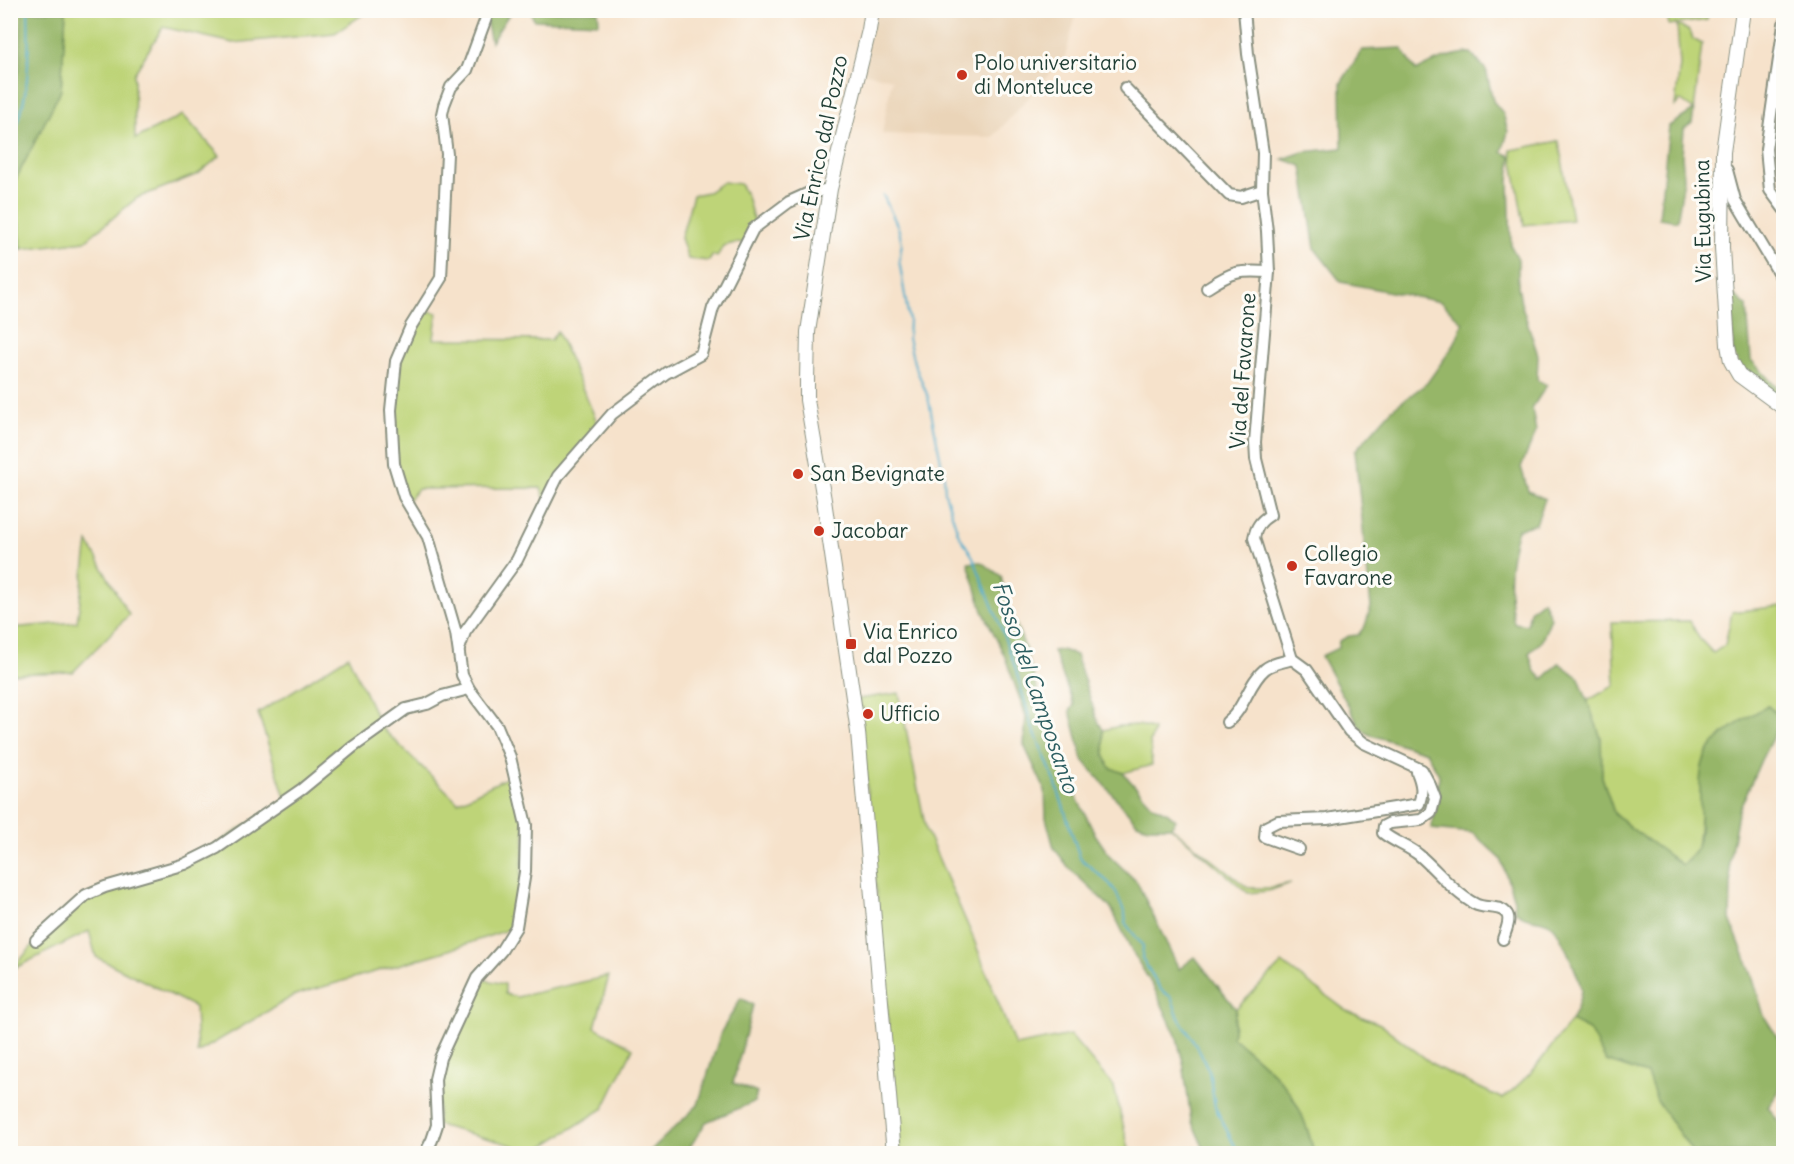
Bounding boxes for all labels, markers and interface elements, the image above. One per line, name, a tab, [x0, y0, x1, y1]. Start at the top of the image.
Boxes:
place label: Polo universitario di Monteluce	[974, 49, 1137, 100]
street label: Via Enrico dal Pozzo	[788, 52, 853, 243]
marker: Polo universitario di Monteluce	[955, 68, 969, 82]
street label: Via Eugubina	[1688, 159, 1717, 283]
street label: Via del Favarone	[1224, 292, 1261, 450]
place label: San Bevignate	[810, 460, 945, 487]
marker: San Bevignate	[791, 467, 805, 481]
place label: Jacobar	[831, 517, 908, 544]
marker: Jacobar	[812, 524, 826, 538]
place label: Collegio Favarone	[1304, 540, 1393, 591]
marker: Collegio Favarone	[1285, 559, 1299, 573]
water label: Fosso del Camposanto	[987, 577, 1086, 798]
place label: Via Enrico dal Pozzo	[863, 618, 958, 669]
marker: Via Enrico dal Pozzo	[844, 637, 858, 651]
place label: Ufficio	[880, 700, 940, 727]
marker: Ufficio	[861, 707, 875, 721]

